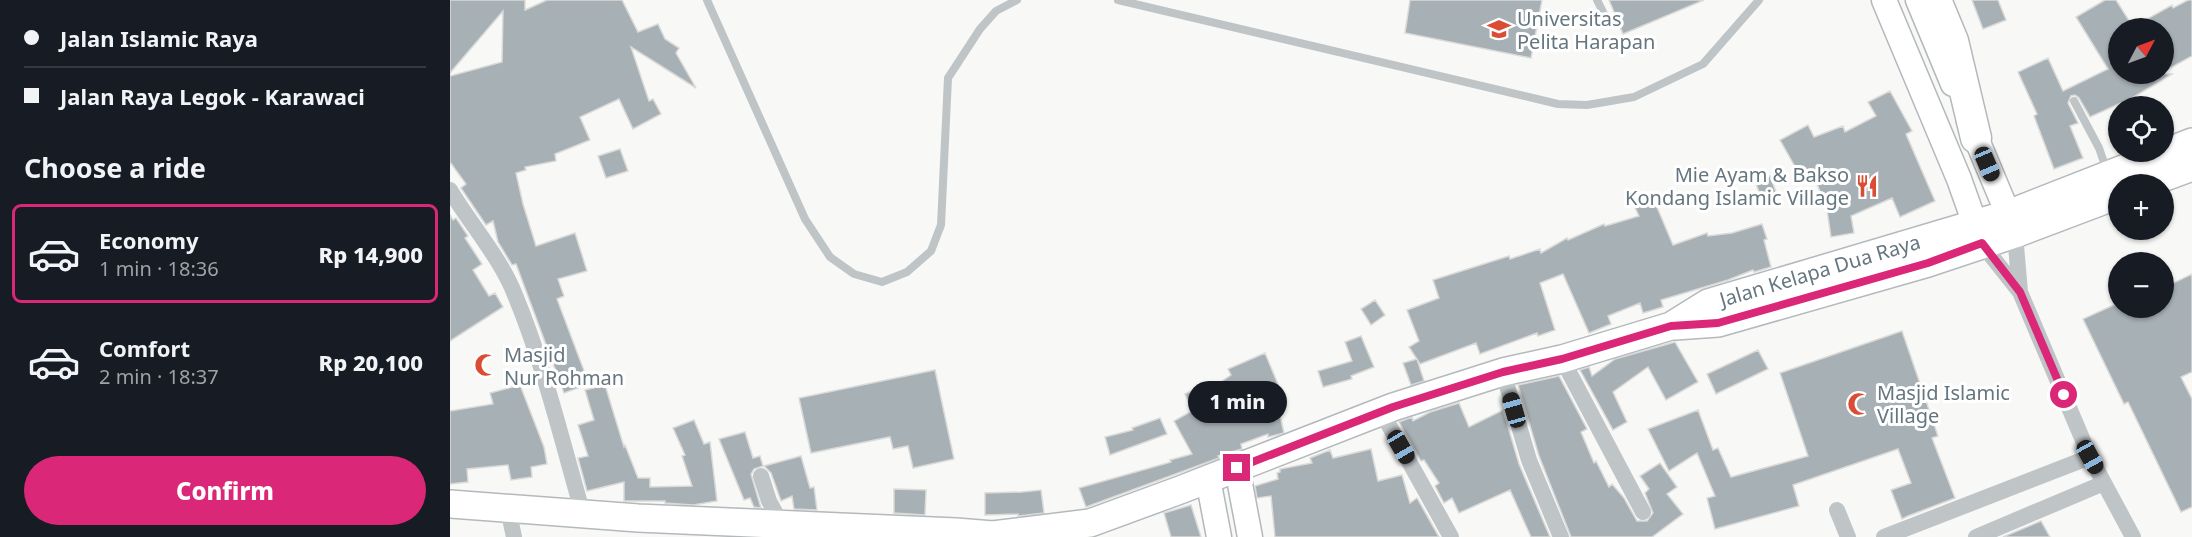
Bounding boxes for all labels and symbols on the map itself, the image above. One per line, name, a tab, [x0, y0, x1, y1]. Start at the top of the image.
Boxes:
place label: Universitas Pelita Harapan	[1517, 5, 1655, 55]
school or university icon: Universitas Pelita Harapan	[1486, 16, 1512, 42]
north arrow	[2108, 18, 2174, 84]
car	[1972, 144, 2002, 184]
place label: Mie Ayam & Bakso Kondang Islamic Village	[1625, 161, 1849, 211]
restaurant icon: Mie Ayam & Bakso Kondang Islamic Village	[1854, 173, 1880, 199]
street label: Jalan Kelapa Dua Raya	[1714, 227, 1923, 313]
place label: Masjid Nur Rohman	[504, 341, 624, 391]
mosque icon: Masjid Nur Rohman	[473, 352, 499, 378]
place label: Masjid Islamic Village	[1877, 379, 2010, 429]
callout: 1 min	[1188, 381, 1286, 423]
route start	[2050, 381, 2077, 408]
car	[1500, 390, 1528, 430]
mosque icon: Masjid Islamic Village	[1846, 391, 1872, 417]
car	[1384, 427, 1418, 467]
car	[2073, 437, 2107, 477]
route end	[1223, 454, 1250, 481]

